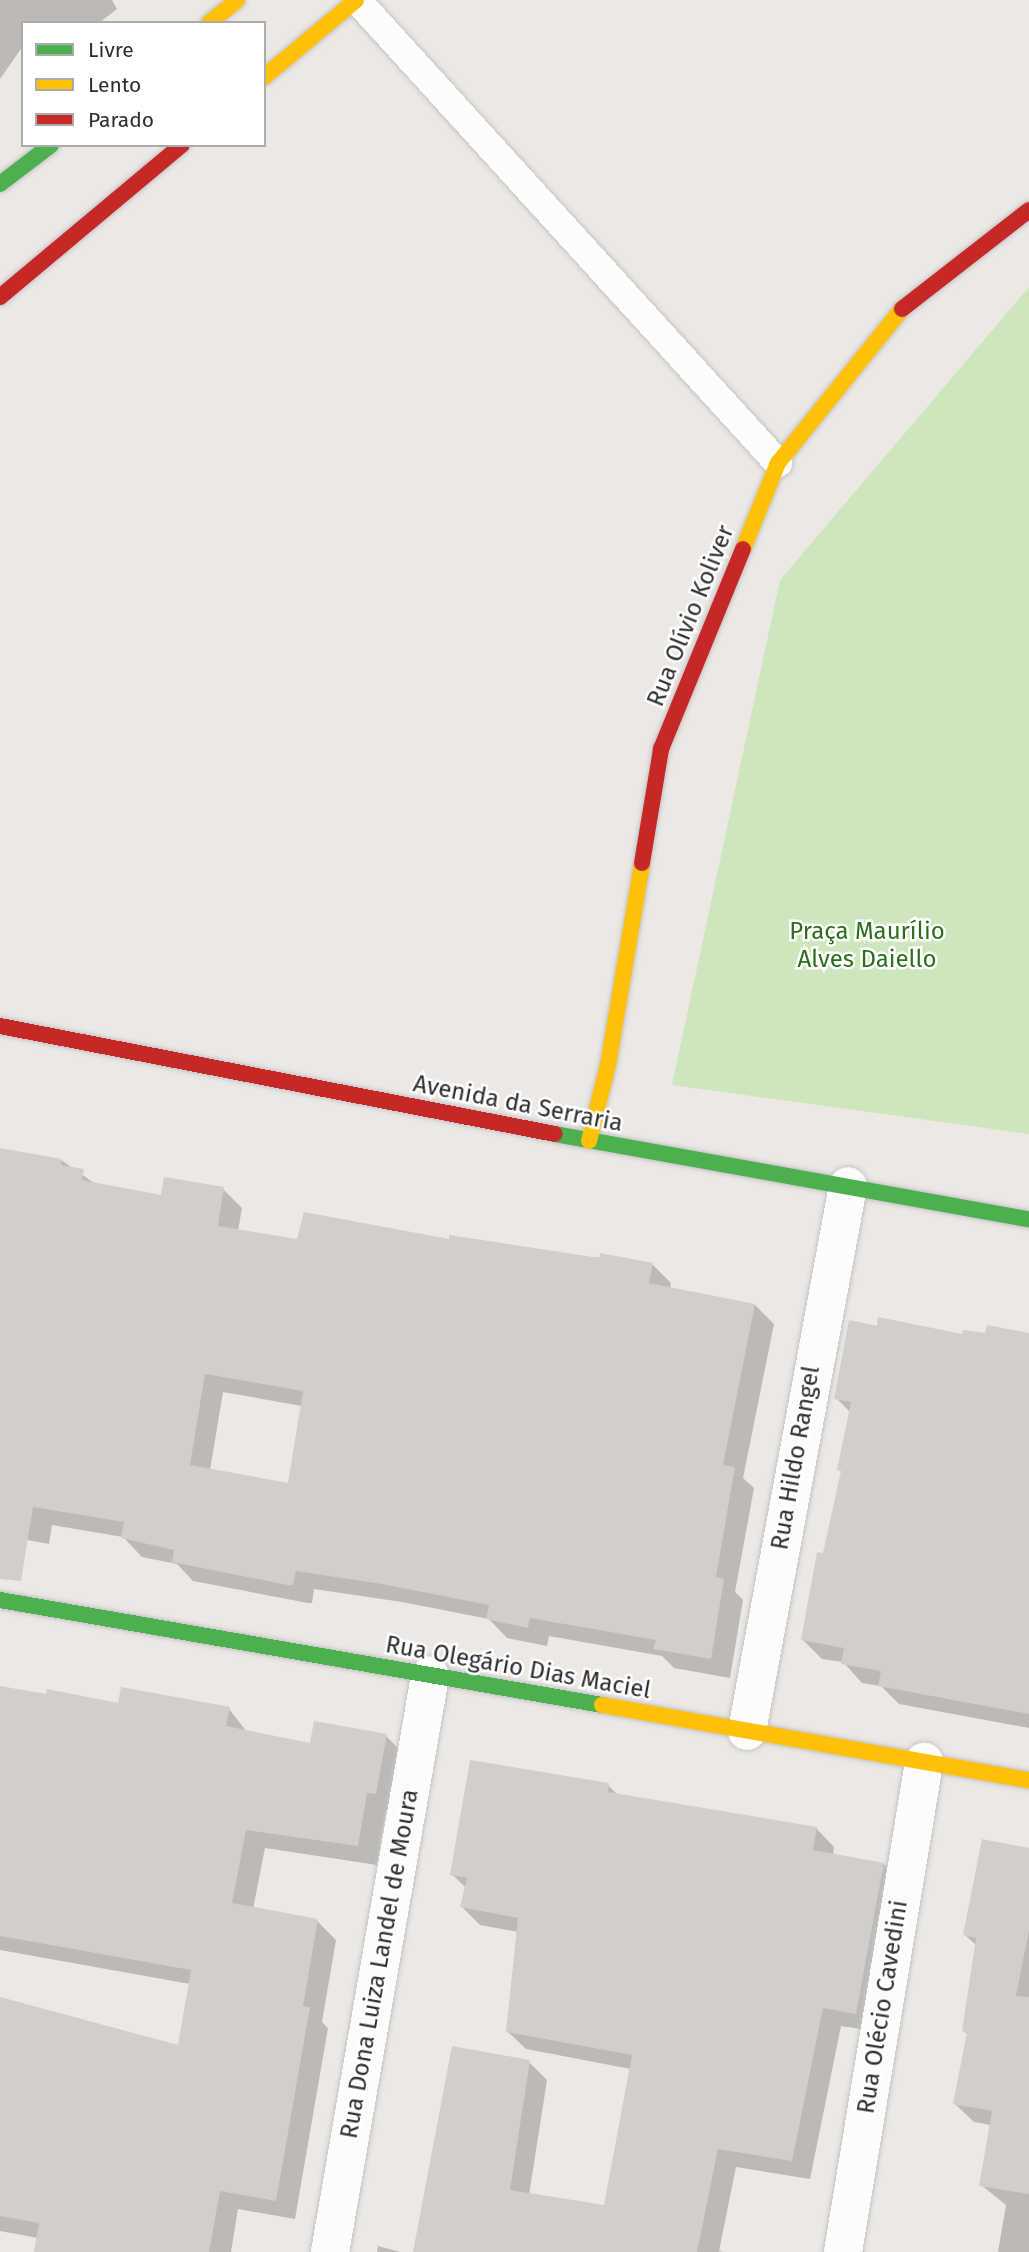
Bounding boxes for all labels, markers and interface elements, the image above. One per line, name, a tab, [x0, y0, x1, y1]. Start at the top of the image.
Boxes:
legend	[21, 21, 266, 147]
text: Livre	[88, 37, 134, 63]
text: Lento	[88, 72, 141, 98]
text: Parado	[88, 107, 154, 133]
street label: Rua Olívio Koliver	[642, 521, 740, 711]
park label: Praça Maurílio Alves Daiello	[789, 918, 945, 974]
street label: Avenida da Serraria	[411, 1070, 625, 1138]
street label: Rua Hildo Rangel	[766, 1364, 826, 1552]
street label: Rua Olegário Dias Maciel	[383, 1630, 653, 1706]
street label: Rua Dona Luiza Landel de Moura	[335, 1787, 425, 2141]
street label: Rua Olécio Cavedini	[852, 1898, 914, 2116]

